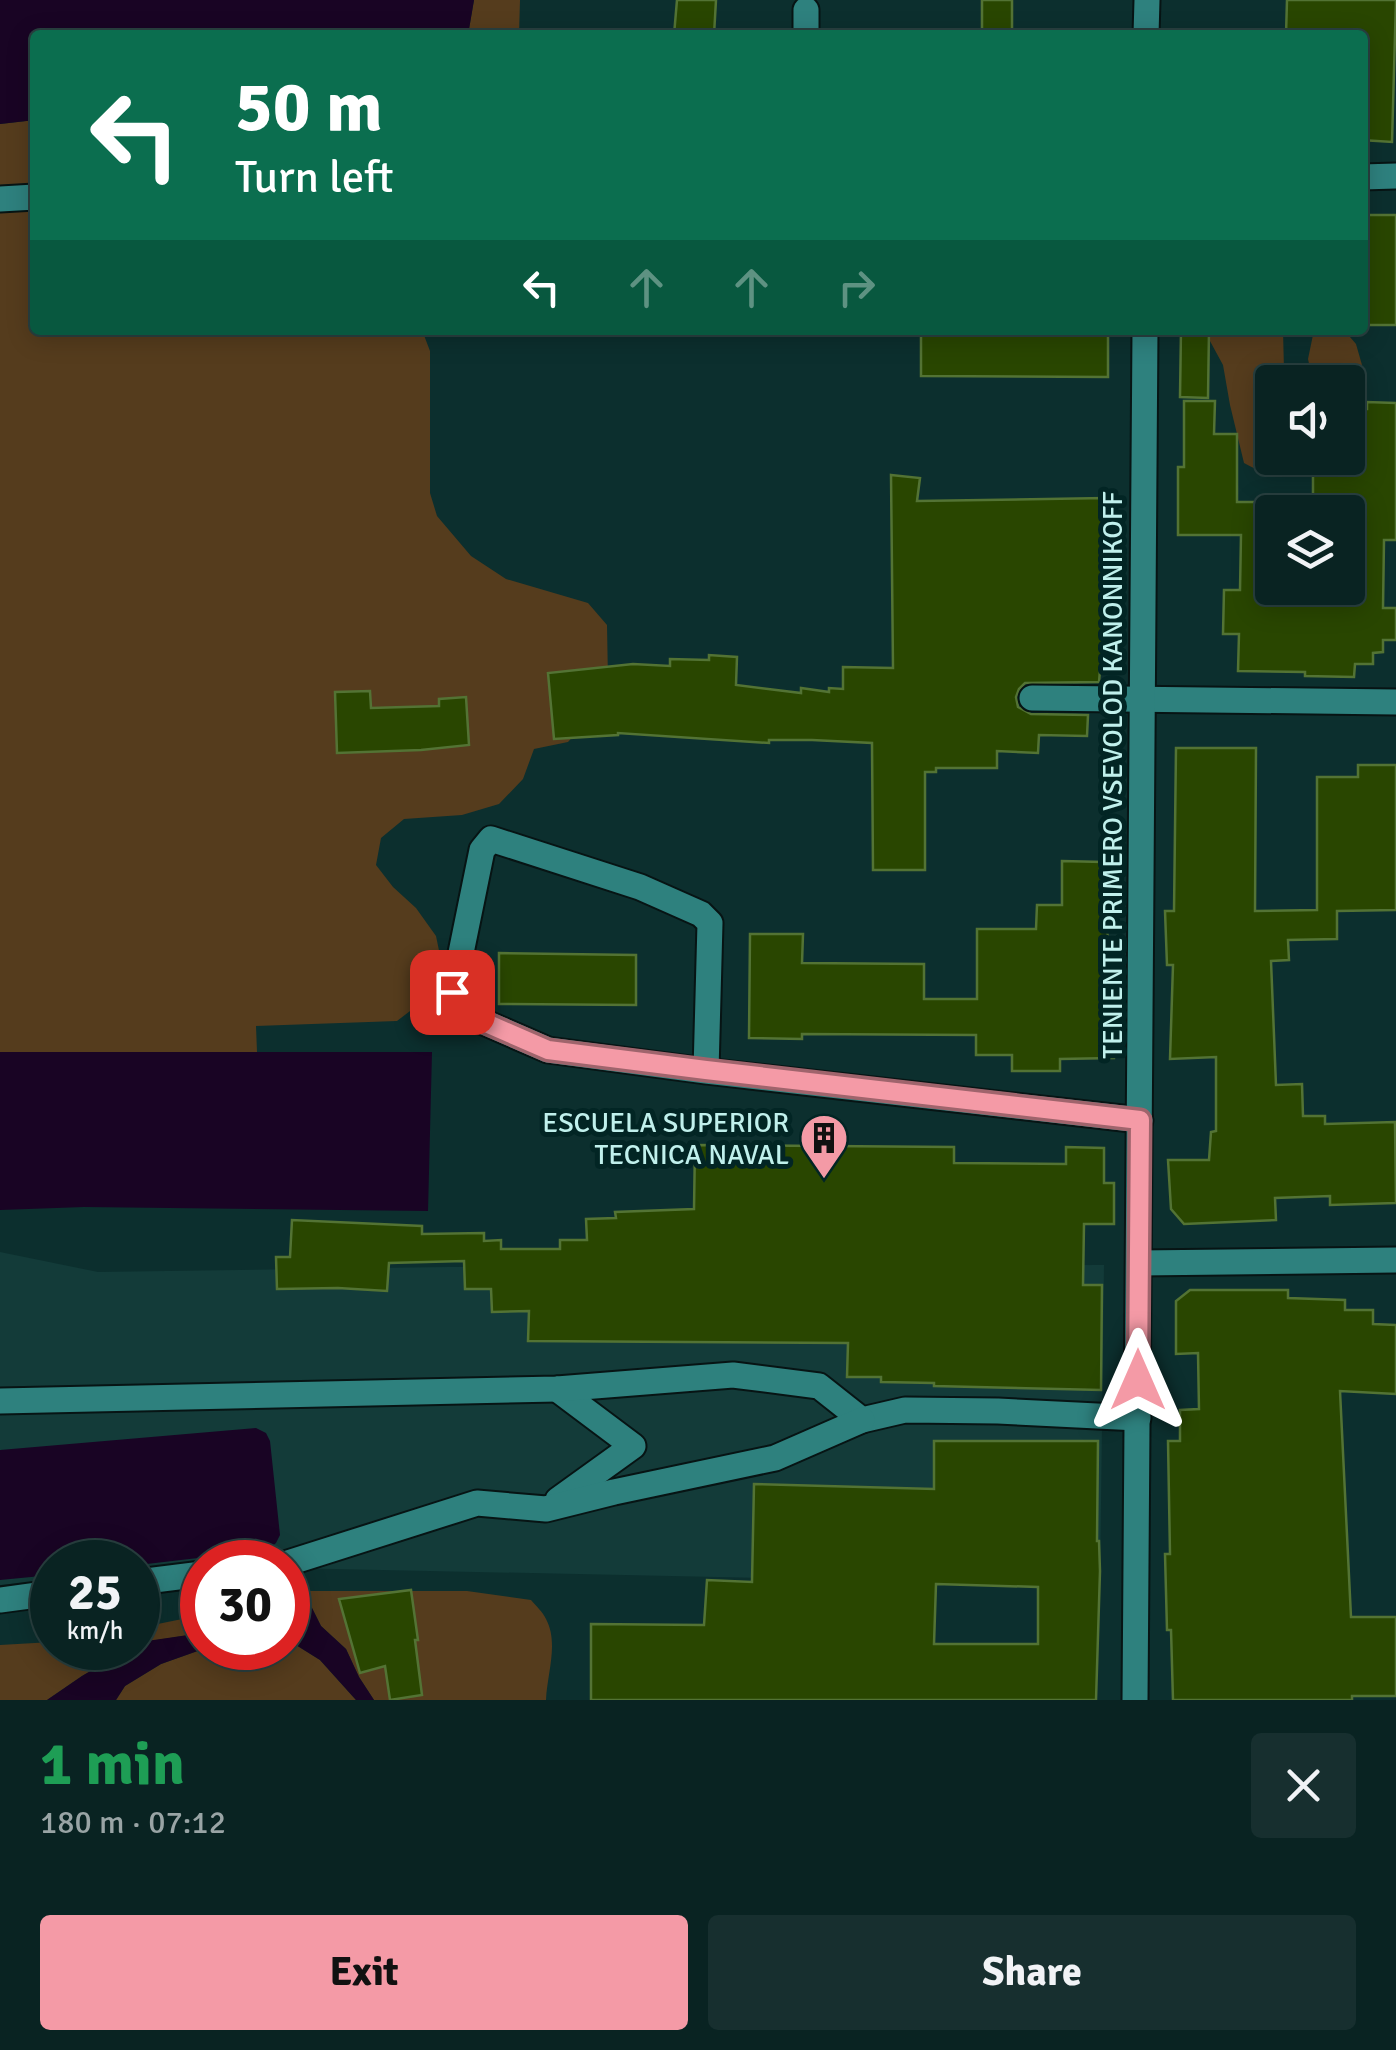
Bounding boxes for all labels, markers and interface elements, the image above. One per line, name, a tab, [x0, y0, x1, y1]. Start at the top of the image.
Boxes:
text: 50 m	[235, 64, 383, 150]
icon: left	[70, 70, 200, 200]
text: Turn left	[235, 150, 394, 205]
icon: left	[514, 260, 569, 315]
icon: ahead	[619, 260, 674, 315]
icon: ahead	[724, 260, 779, 315]
icon: right	[829, 260, 884, 315]
map controls	[1255, 365, 1365, 605]
button: sound	[1255, 365, 1365, 475]
street label: TENIENTE PRIMERO VSEVOLOD KANONNIKOFF	[1096, 491, 1130, 1059]
button: layers	[1255, 495, 1365, 605]
pin	[410, 950, 495, 1035]
icon: arrive	[425, 965, 480, 1020]
place label: ESCUELA SUPERIOR TECNICA NAVAL	[542, 1106, 789, 1172]
building icon: ESCUELA SUPERIOR TECNICA NAVAL	[798, 1112, 850, 1180]
position arrow	[1086, 1328, 1190, 1432]
speed limit sign: 30	[180, 1540, 310, 1670]
text: 25	[68, 1562, 122, 1624]
text: km/h	[67, 1615, 123, 1646]
text: 1 min	[40, 1728, 185, 1802]
button: close	[1251, 1733, 1356, 1838]
text: 180 m · 07:12	[40, 1803, 226, 1842]
button: Exit	[40, 1915, 688, 2030]
button: Share	[708, 1915, 1356, 2030]

